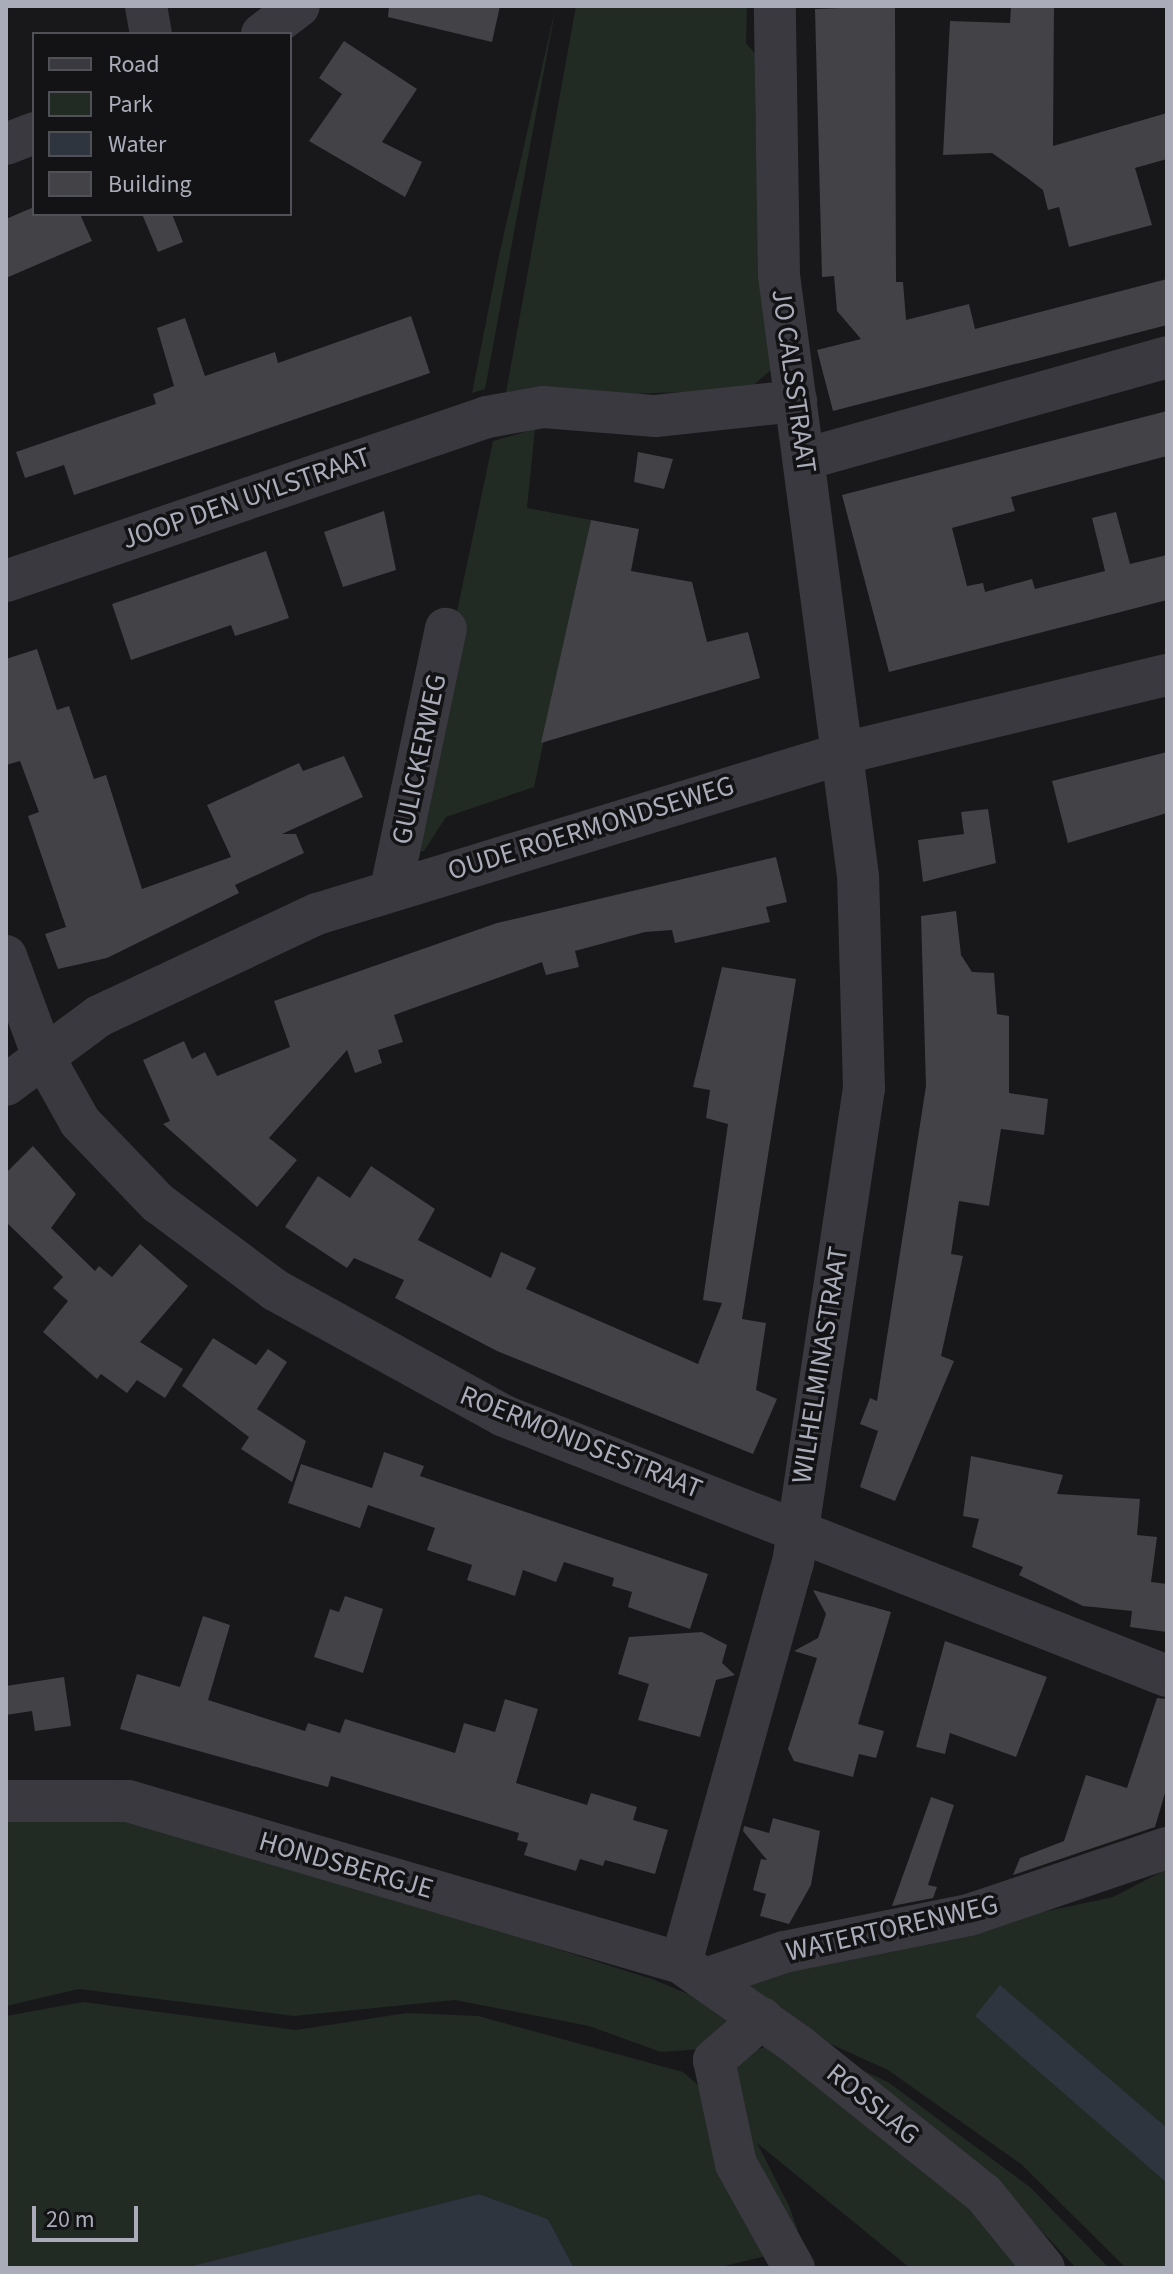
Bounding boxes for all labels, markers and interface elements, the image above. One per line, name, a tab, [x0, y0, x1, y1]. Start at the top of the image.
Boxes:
legend	[32, 32, 292, 216]
text: Road	[108, 47, 160, 82]
text: Park	[108, 87, 153, 122]
text: Water	[108, 127, 166, 162]
text: Building	[108, 167, 192, 202]
street label: JO CALSSTRAAT	[764, 287, 824, 475]
street label: JOOP DEN UYLSTRAAT	[117, 440, 375, 556]
street label: GULICKERWEG	[385, 671, 453, 847]
street label: OUDE ROERMONDSEWEG	[444, 768, 738, 888]
street label: WILHELMINASTRAAT	[785, 1244, 855, 1486]
street label: ROERMONDSESTRAAT	[455, 1378, 707, 1506]
street label: HONDSBERGJE	[255, 1824, 437, 1906]
street label: WATERTORENWEG	[783, 1887, 1001, 1969]
street label: ROSSLAG	[820, 2056, 926, 2152]
scale bar	[36, 2190, 142, 2240]
text: 20 m	[46, 2202, 95, 2237]

